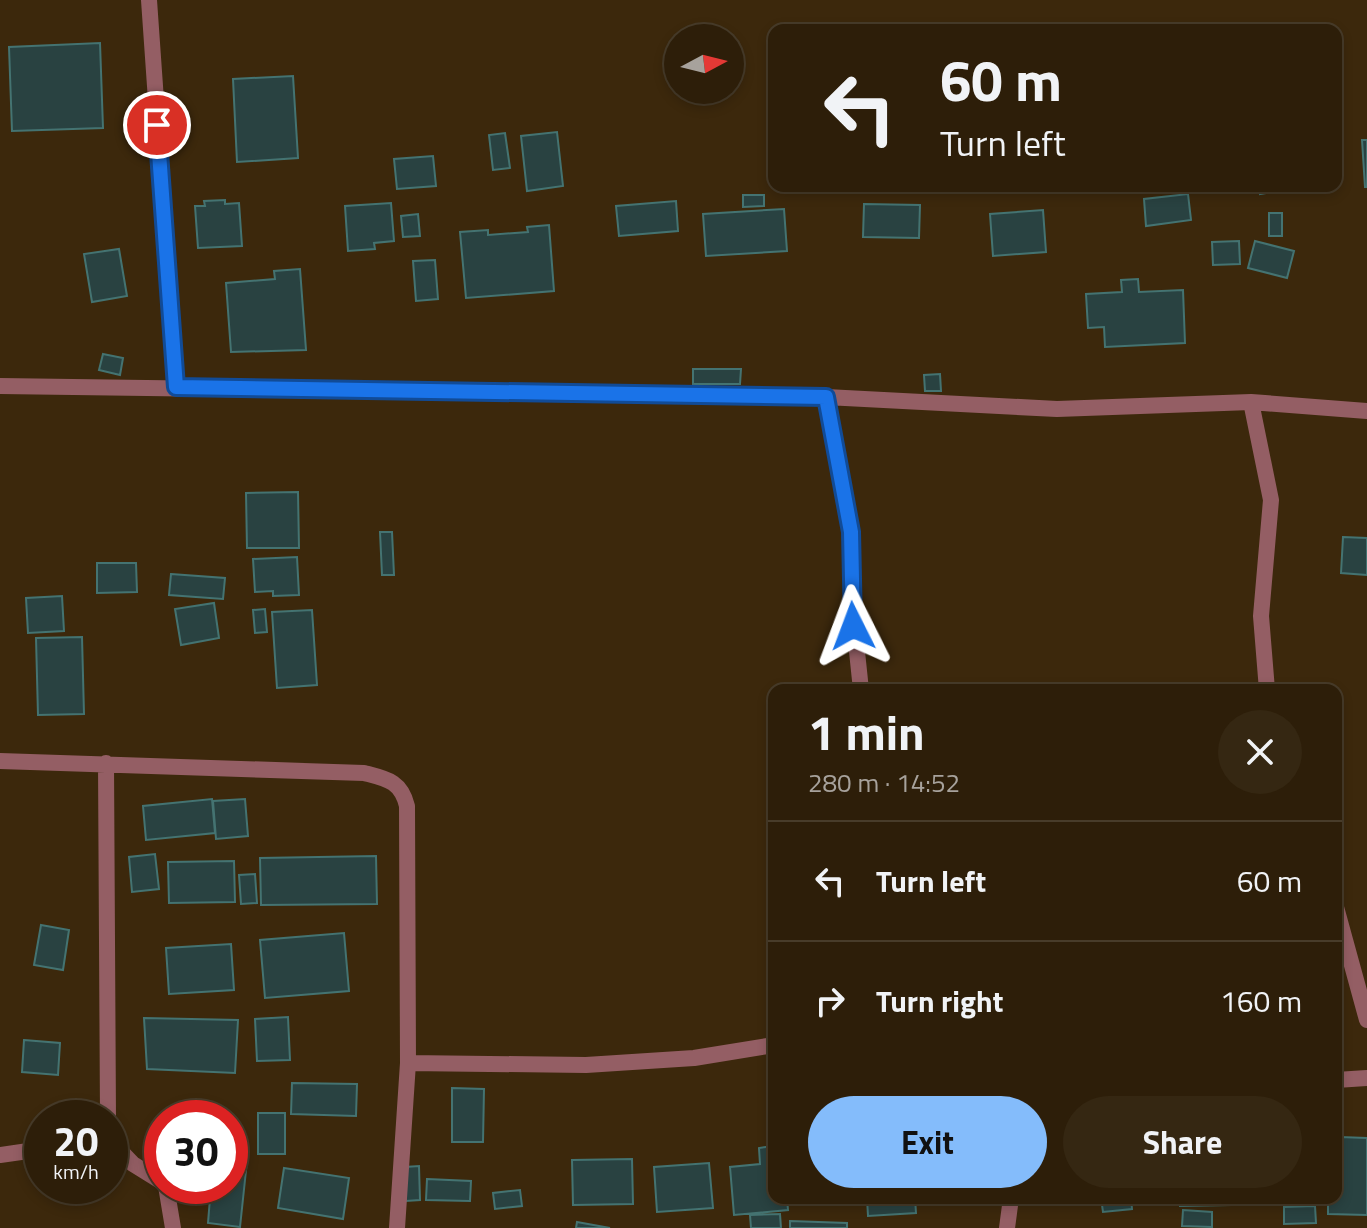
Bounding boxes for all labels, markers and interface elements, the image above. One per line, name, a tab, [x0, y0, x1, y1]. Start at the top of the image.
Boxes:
north arrow	[664, 24, 744, 104]
map controls	[664, 24, 744, 104]
text: 60 m	[940, 38, 1062, 123]
icon: left	[808, 56, 912, 160]
pin	[123, 91, 191, 159]
icon: arrive	[135, 103, 179, 147]
text: Turn left	[940, 115, 1066, 170]
position arrow	[811, 584, 895, 668]
text: 1 min	[808, 696, 925, 769]
button: close	[1218, 710, 1302, 794]
text: 280 m · 14:52	[808, 763, 960, 802]
text: Turn left	[876, 858, 986, 904]
text: 60 m	[1237, 858, 1302, 904]
icon: left	[808, 859, 852, 903]
text: Turn right	[876, 978, 1004, 1024]
text: 160 m	[1220, 978, 1302, 1024]
icon: right	[808, 979, 852, 1023]
button: Exit	[808, 1096, 1047, 1188]
button: Share	[1063, 1096, 1302, 1188]
speed limit sign: 30	[144, 1100, 248, 1204]
text: 20	[54, 1111, 98, 1172]
text: km/h	[53, 1156, 99, 1187]

